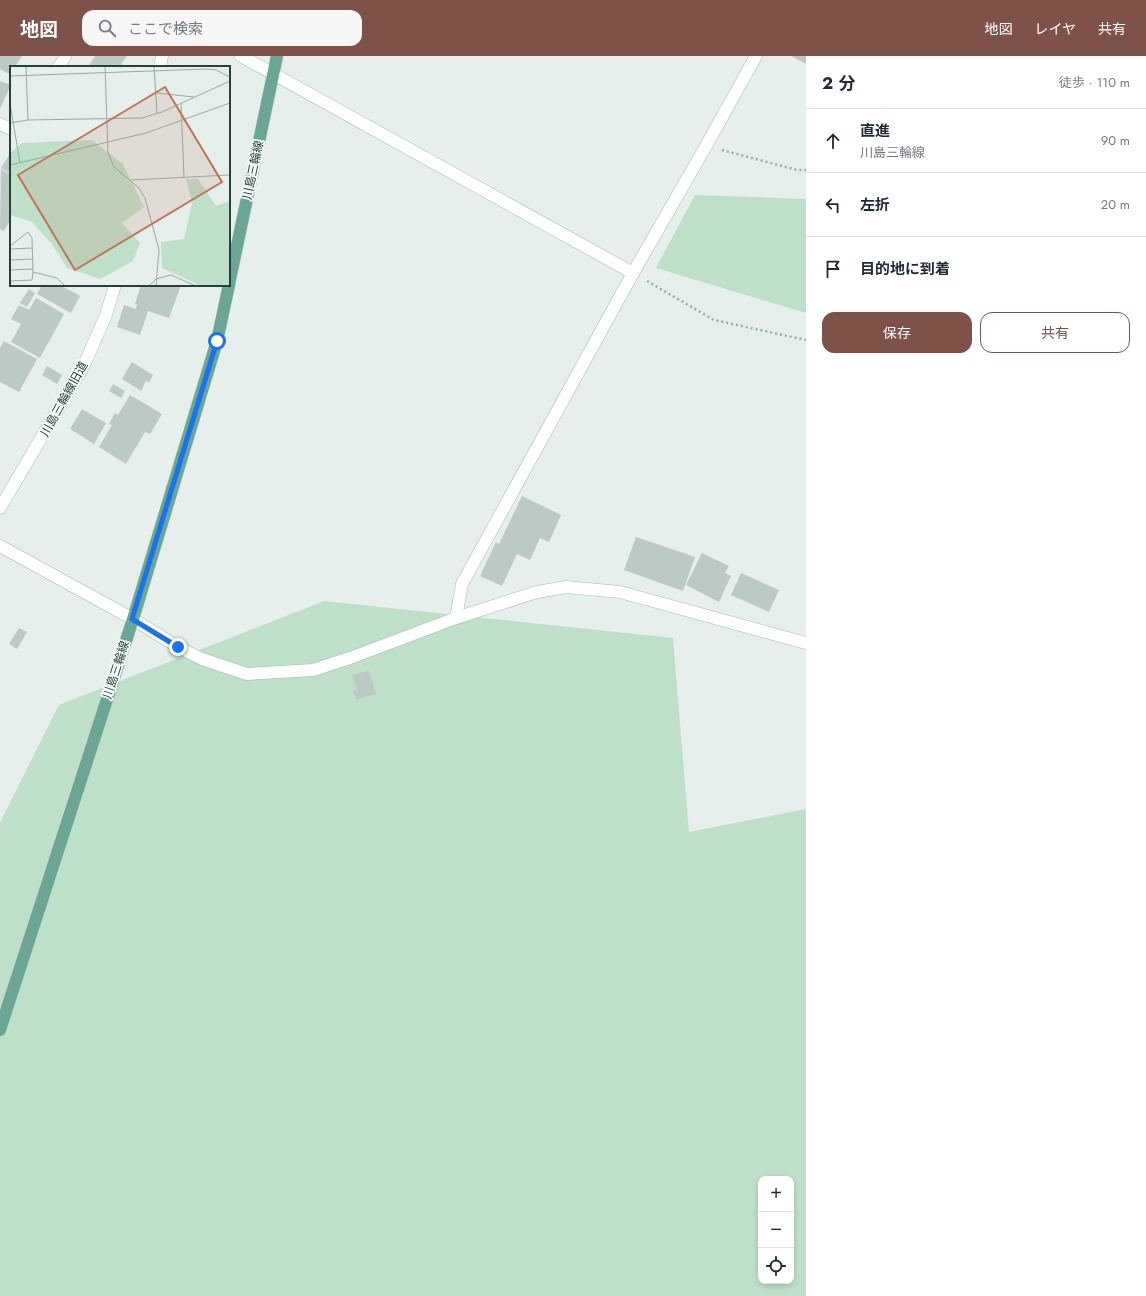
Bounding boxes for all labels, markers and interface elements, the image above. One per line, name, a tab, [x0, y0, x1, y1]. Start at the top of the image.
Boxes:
search box	[82, 10, 362, 46]
text: 地図	[20, 16, 58, 43]
icon: search	[96, 17, 118, 39]
text: ここで検索	[128, 18, 203, 40]
text: 地図	[984, 19, 1012, 39]
text: レイヤ	[1034, 19, 1076, 39]
text: 共有	[1098, 19, 1126, 39]
inset map	[10, 66, 230, 286]
text: 2 分	[822, 71, 855, 95]
text: 徒歩 · 110 m	[1059, 73, 1130, 92]
text: 直進	[860, 120, 890, 142]
icon: ahead	[822, 130, 844, 152]
text: 90 m	[1101, 131, 1130, 150]
street label: 川島三輪線	[238, 139, 268, 201]
text: 川島三輪線	[860, 143, 925, 162]
icon: left	[822, 194, 844, 216]
text: 左折	[860, 194, 890, 216]
text: 20 m	[1101, 195, 1130, 214]
icon: arrive	[822, 258, 844, 280]
text: 目的地に到着	[860, 258, 950, 280]
button: 保存	[822, 312, 972, 353]
button: 共有	[980, 312, 1130, 353]
route start	[208, 332, 226, 350]
street label: 川島三輪線旧道	[36, 358, 92, 440]
route end	[169, 638, 187, 656]
street label: 川島三輪線	[98, 639, 134, 701]
map controls	[758, 1176, 794, 1284]
button: +	[758, 1176, 794, 1212]
button: −	[758, 1212, 794, 1248]
button: locate	[758, 1248, 794, 1284]

